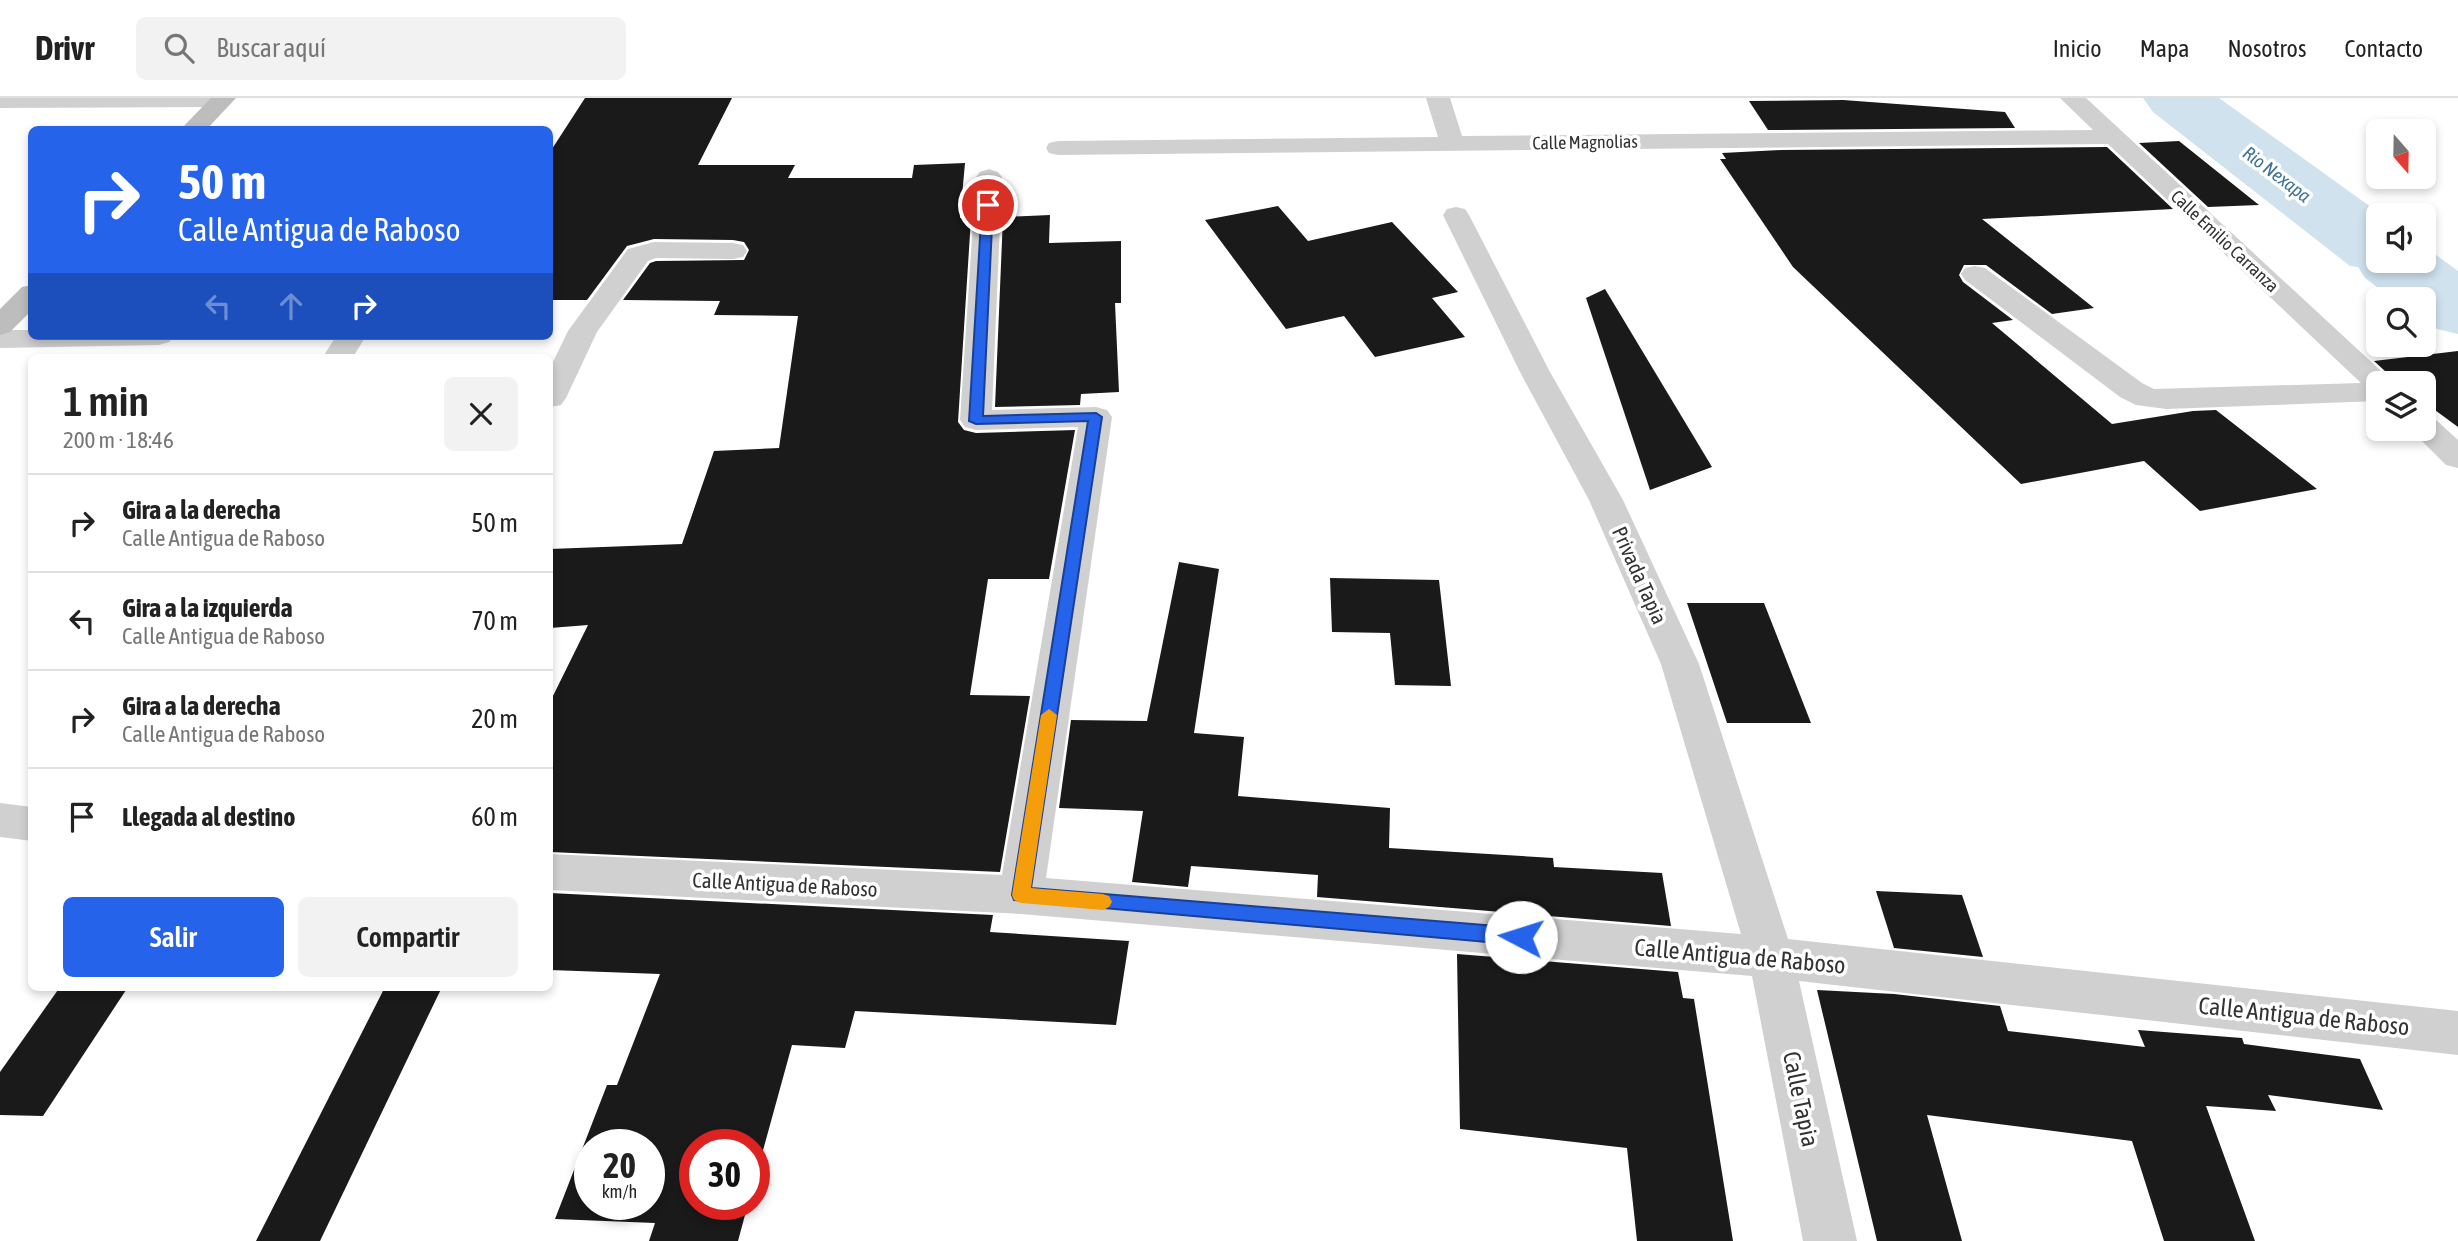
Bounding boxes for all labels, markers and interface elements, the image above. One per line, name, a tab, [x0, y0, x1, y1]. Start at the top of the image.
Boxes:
search box	[136, 17, 626, 80]
text: Drivr	[35, 29, 94, 67]
icon: search	[160, 29, 198, 67]
text: Buscar aquí	[216, 33, 326, 63]
text: Inicio	[2053, 35, 2102, 62]
text: Mapa	[2140, 35, 2189, 62]
text: Nosotros	[2227, 35, 2306, 62]
text: Contacto	[2344, 35, 2423, 62]
north arrow	[2366, 119, 2436, 189]
map controls	[2366, 119, 2436, 441]
street label: Calle Magnolias	[1532, 131, 1638, 153]
water label: Rio Nexapa	[2239, 141, 2315, 207]
text: 50 m	[178, 153, 266, 209]
icon: right	[63, 154, 154, 245]
pin	[958, 175, 1018, 235]
icon: arrive	[969, 186, 1007, 224]
street label: Calle Emilio Carranza	[2167, 186, 2283, 296]
button: sound	[2366, 203, 2436, 273]
text: Calle Antigua de Raboso	[178, 211, 461, 248]
icon: left	[199, 287, 237, 325]
icon: ahead	[272, 287, 310, 325]
icon: right	[345, 287, 383, 325]
button: search	[2366, 287, 2436, 357]
button: layers	[2366, 371, 2436, 441]
text: 1 min	[63, 377, 149, 425]
button: close	[444, 377, 518, 451]
text: 200 m · 18:46	[63, 427, 174, 453]
text: Gira a la derecha	[122, 495, 281, 525]
icon: right	[63, 504, 101, 542]
text: 50 m	[471, 508, 518, 538]
street label: Privada Tapia	[1608, 523, 1672, 627]
text: Calle Antigua de Raboso	[122, 525, 325, 551]
text: Gira a la izquierda	[122, 593, 293, 623]
icon: left	[63, 602, 101, 640]
text: 70 m	[471, 606, 518, 636]
text: Calle Antigua de Raboso	[122, 623, 325, 649]
text: Gira a la derecha	[122, 691, 281, 721]
icon: right	[63, 700, 101, 738]
text: 20 m	[471, 704, 518, 734]
text: Calle Antigua de Raboso	[122, 721, 325, 747]
icon: arrive	[63, 798, 101, 836]
text: Llegada al destino	[122, 802, 295, 832]
text: 60 m	[471, 802, 518, 832]
street label: Calle Antigua de Raboso	[692, 867, 878, 901]
button: Salir	[63, 897, 284, 977]
button: Compartir	[298, 897, 518, 977]
position arrow	[1484, 900, 1558, 974]
street label: Calle Antigua de Raboso	[1633, 933, 1847, 979]
street label: Calle Antigua de Raboso	[2197, 991, 2411, 1041]
street label: Calle Tapia	[1778, 1049, 1824, 1149]
speed limit sign: 30	[679, 1129, 770, 1220]
text: 20	[603, 1145, 636, 1185]
text: km/h	[602, 1181, 637, 1202]

